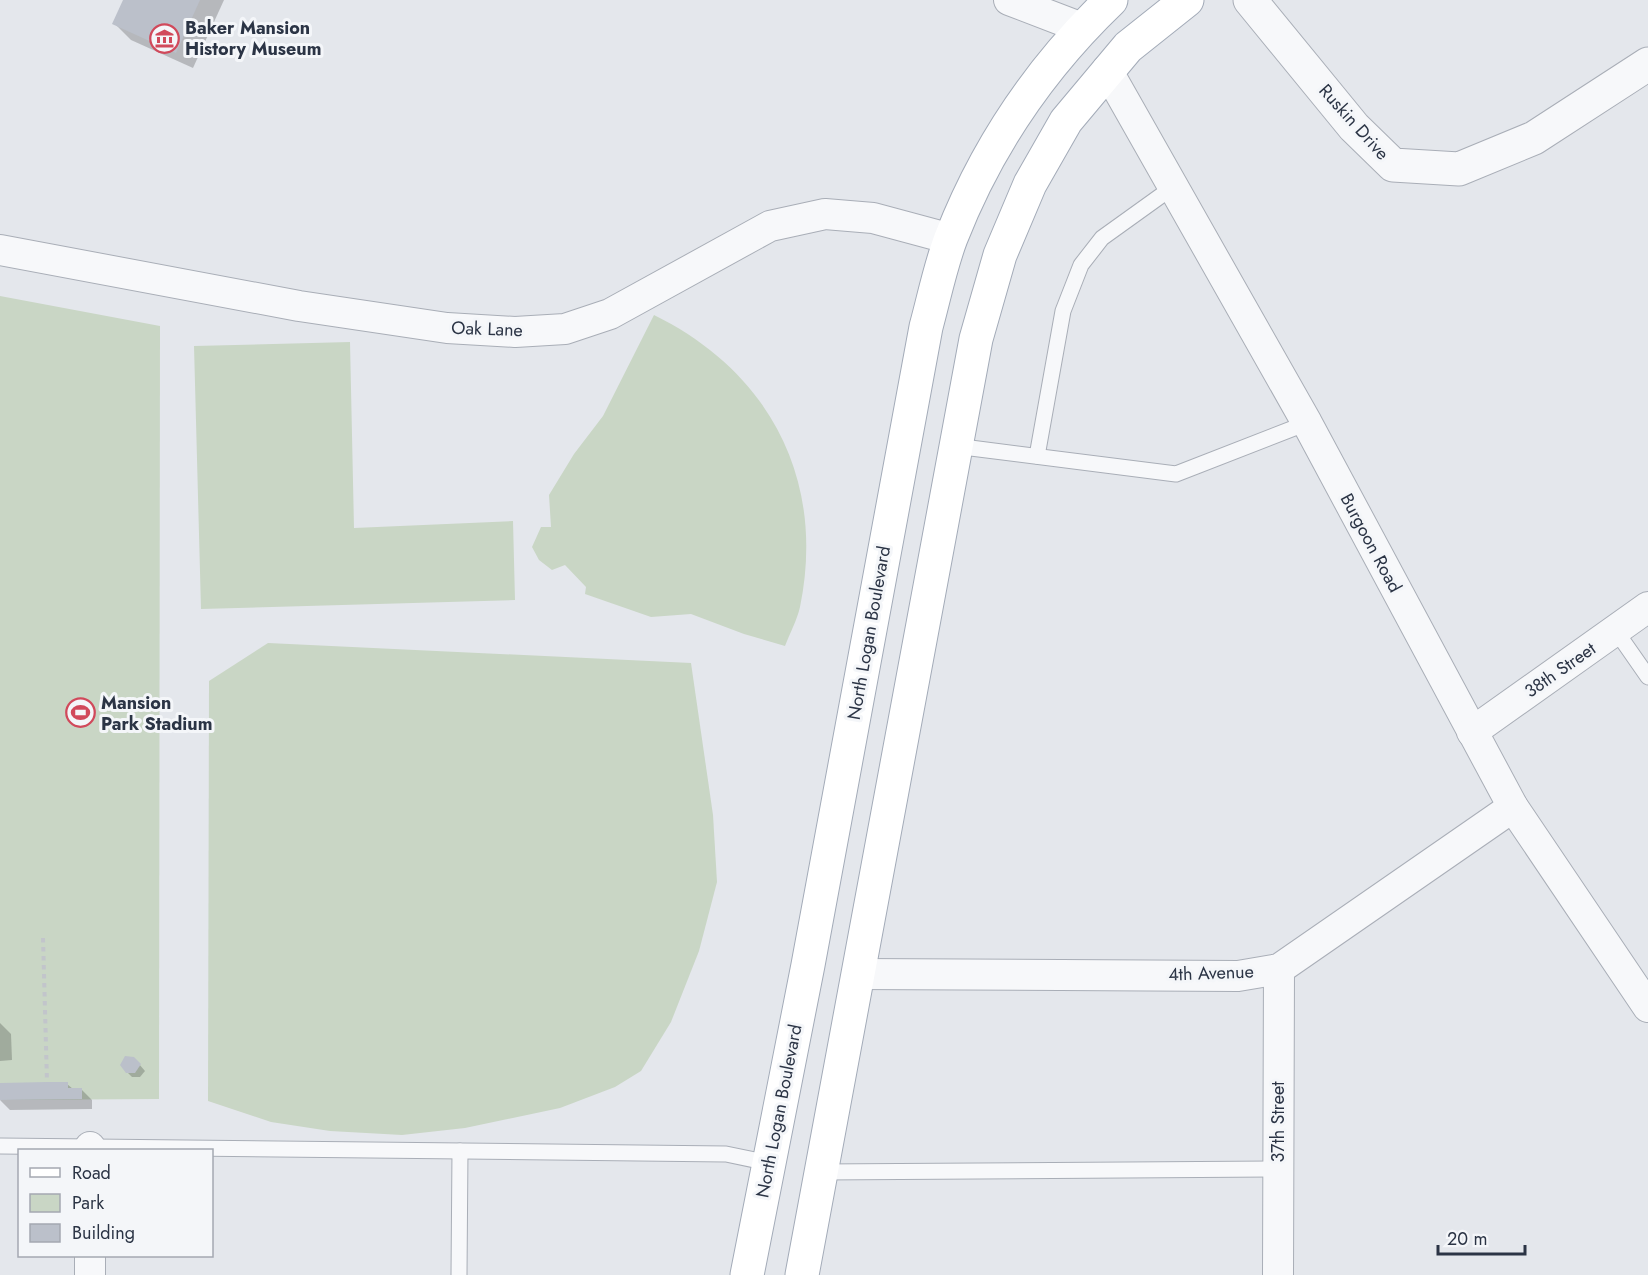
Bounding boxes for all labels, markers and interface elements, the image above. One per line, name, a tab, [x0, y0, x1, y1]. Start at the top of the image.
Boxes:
place label: Baker Mansion History Museum	[185, 15, 321, 62]
museum icon: Baker Mansion History Museum	[148, 22, 180, 54]
street label: Ruskin Drive	[1313, 78, 1395, 166]
street label: Oak Lane	[451, 315, 523, 343]
street label: Burgoon Road	[1334, 489, 1408, 597]
street label: North Logan Boulevard	[841, 544, 897, 722]
street label: 38th Street	[1519, 636, 1602, 704]
place label: Mansion Park Stadium	[101, 690, 212, 737]
sports icon: Mansion Park Stadium	[64, 697, 96, 729]
street label: 4th Avenue	[1168, 959, 1254, 987]
street label: North Logan Boulevard	[749, 1022, 809, 1200]
street label: 37th Street	[1265, 1081, 1291, 1163]
legend	[18, 1149, 213, 1257]
text: Road	[72, 1160, 111, 1186]
text: Park	[72, 1190, 104, 1216]
scale bar	[1438, 1218, 1525, 1256]
text: Building	[72, 1220, 135, 1246]
text: 20 m	[1447, 1226, 1487, 1252]

